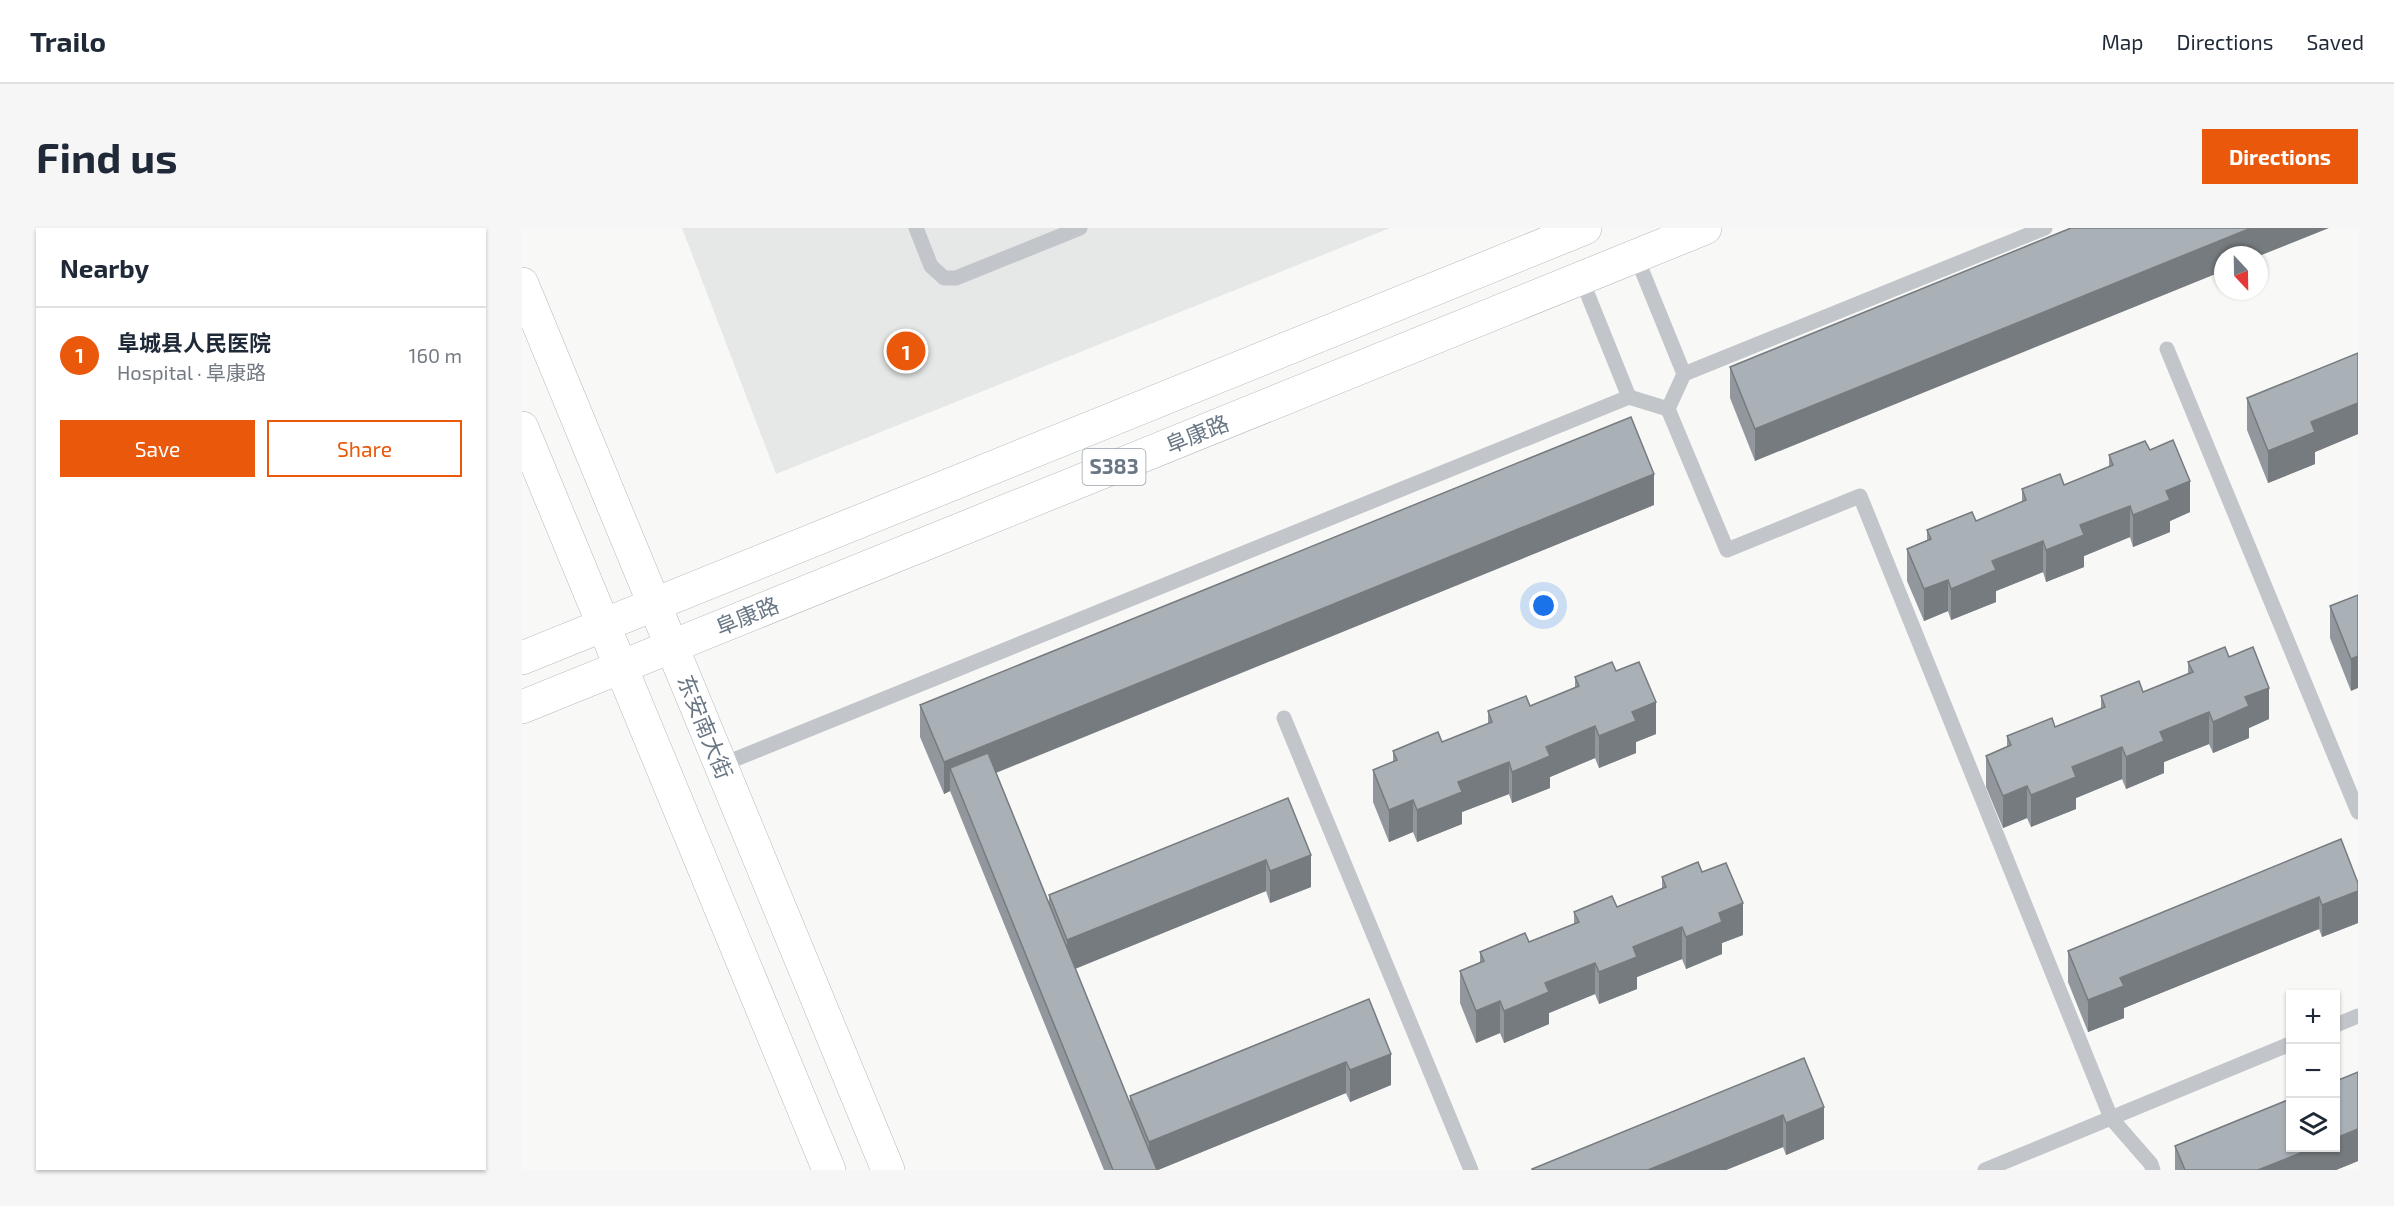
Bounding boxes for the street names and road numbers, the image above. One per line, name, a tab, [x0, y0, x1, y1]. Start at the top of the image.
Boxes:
street label: 阜康路	[1161, 409, 1232, 457]
road number: S383	[1082, 449, 1146, 485]
street label: 阜康路	[711, 591, 782, 639]
street label: 东安南大街	[673, 671, 739, 782]

